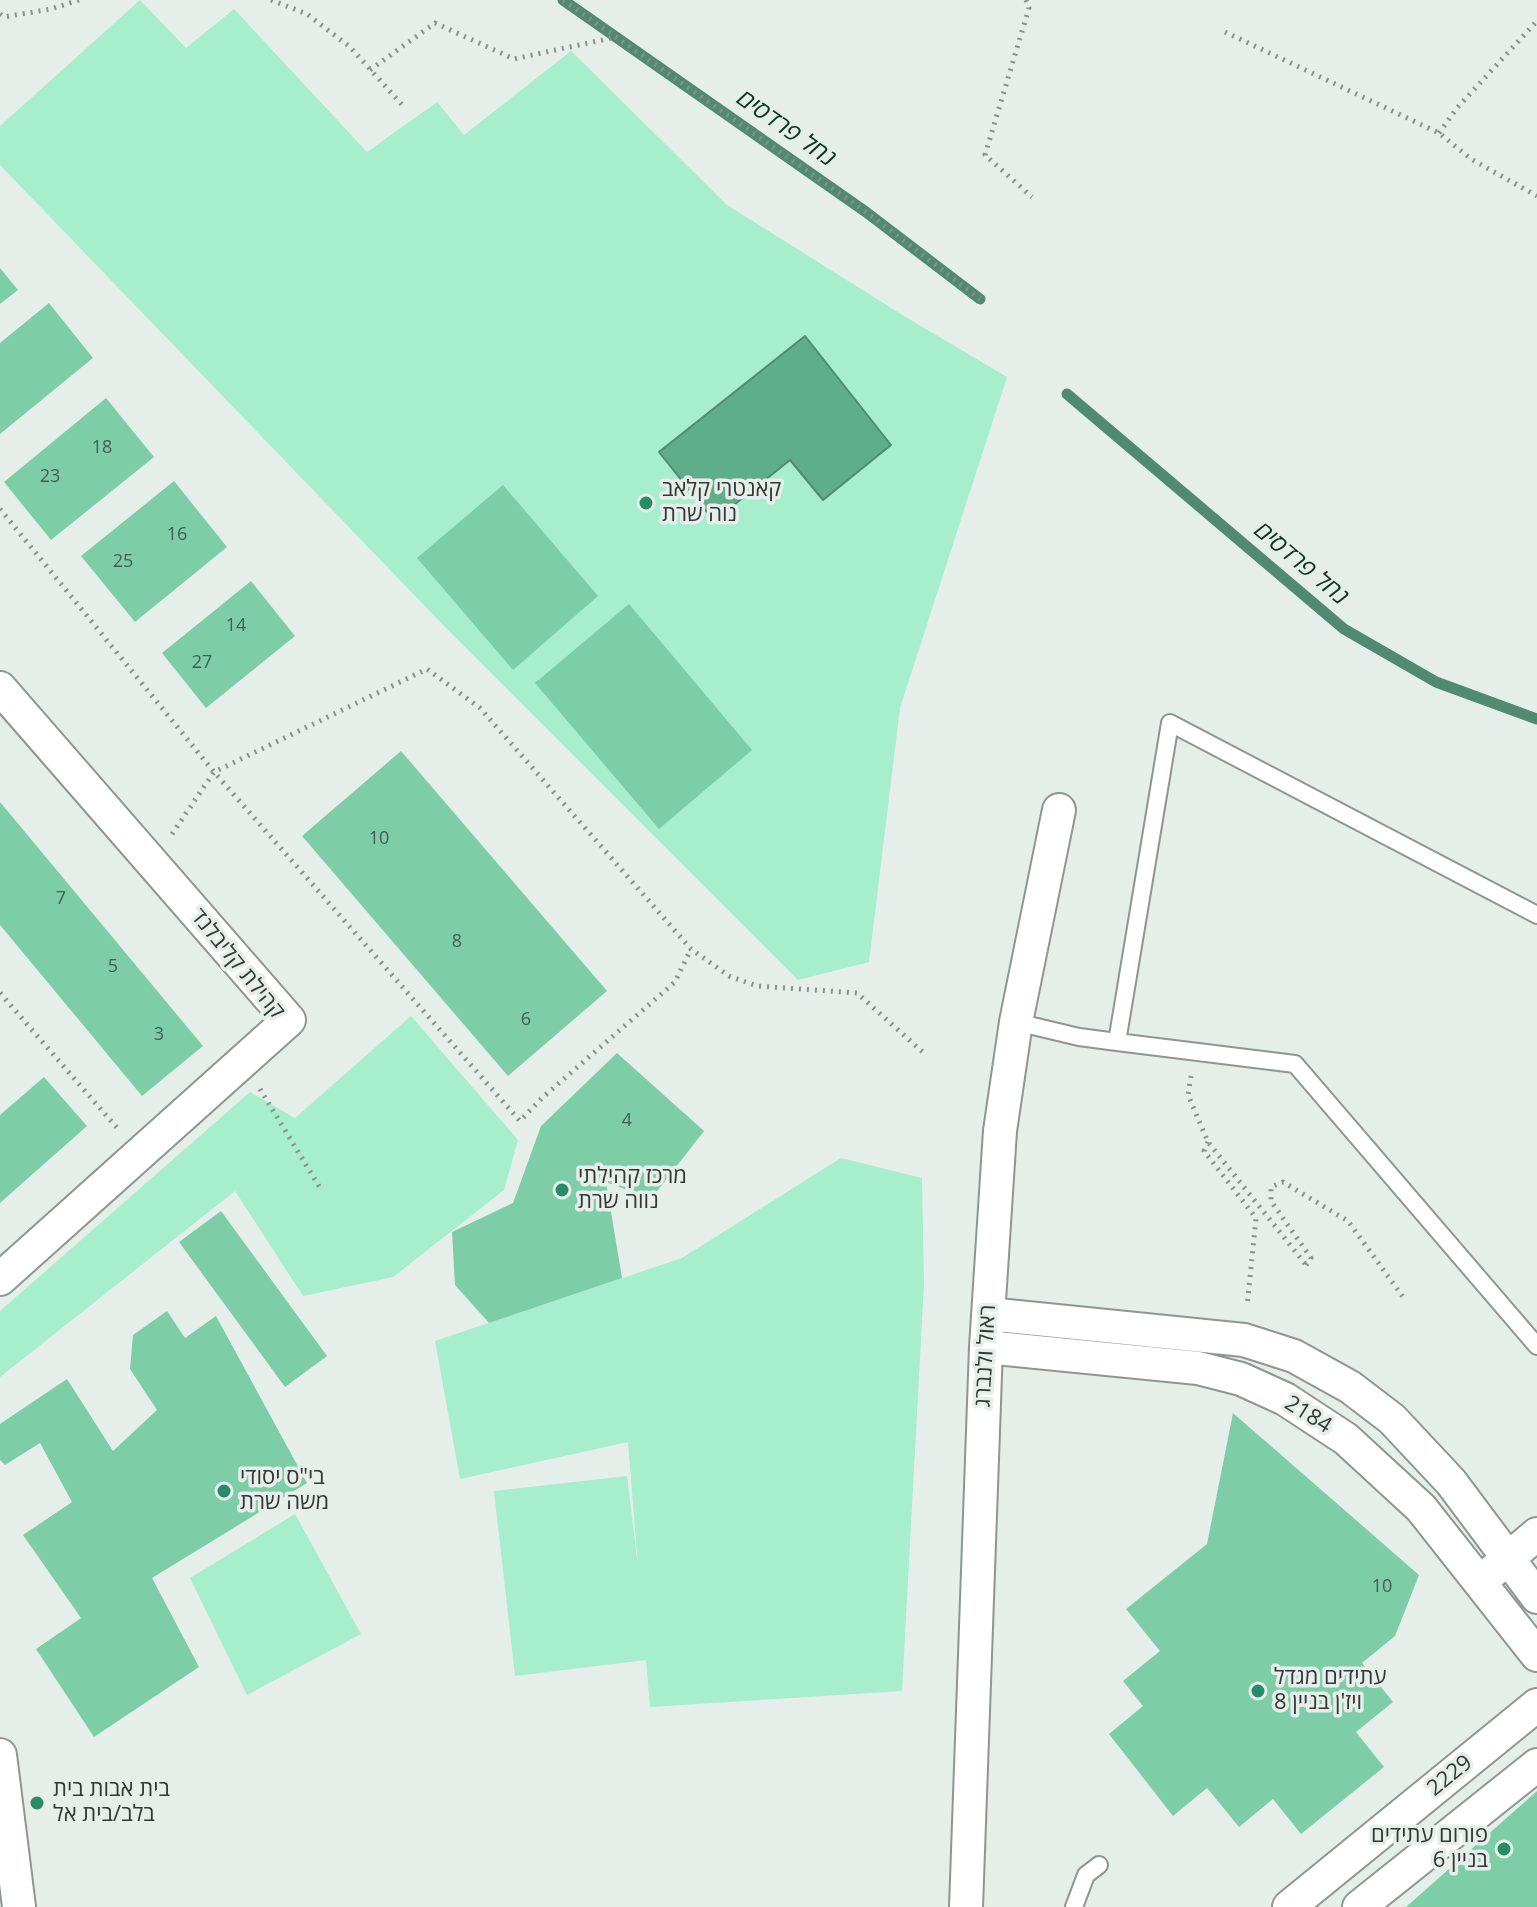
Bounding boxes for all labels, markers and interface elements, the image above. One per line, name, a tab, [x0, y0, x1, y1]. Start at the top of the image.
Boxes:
water label: נחל פרדסים	[731, 85, 841, 173]
house number: 18	[92, 437, 112, 459]
house number: 23	[40, 466, 60, 488]
place label: קאנטרי קלאב נוה שרת	[662, 477, 781, 528]
marker: קאנטרי קלאב נוה שרת	[637, 494, 655, 512]
water label: נחל פרדסים	[1248, 516, 1354, 612]
house number: 16	[167, 524, 187, 546]
house number: 25	[113, 551, 133, 573]
house number: 14	[226, 615, 246, 637]
house number: 27	[192, 652, 212, 674]
house number: 10	[369, 828, 389, 850]
house number: 7	[56, 888, 66, 910]
street label: קהילת קליבלנד	[184, 904, 290, 1024]
house number: 8	[452, 931, 462, 953]
house number: 5	[108, 956, 118, 978]
house number: 6	[521, 1009, 531, 1031]
house number: 3	[154, 1024, 164, 1046]
house number: 4	[622, 1110, 632, 1132]
place label: מרכז קהילתי נווה שרת	[578, 1164, 687, 1216]
marker: מרכז קהילתי נווה שרת	[553, 1181, 571, 1199]
street label: ראול ולנברג	[970, 1304, 1002, 1408]
street label: 2184	[1280, 1390, 1336, 1440]
place label: בי"ס יסודי משה שרת	[240, 1465, 329, 1516]
marker: בי"ס יסודי משה שרת	[215, 1482, 233, 1500]
house number: 10	[1372, 1576, 1392, 1598]
place label: עתידים מגדל ויז'ן בניין 8	[1274, 1665, 1386, 1716]
marker: עתידים מגדל ויז'ן בניין 8	[1249, 1682, 1267, 1700]
street label: 2229	[1422, 1750, 1478, 1802]
place label: בית אבות בית בלב/בית אל	[53, 1777, 170, 1828]
marker: בית אבות בית בלב/בית אל	[28, 1794, 46, 1812]
place label: פורום עתידים בניין 6	[1371, 1823, 1488, 1874]
marker: פורום עתידים בניין 6	[1495, 1840, 1513, 1858]

